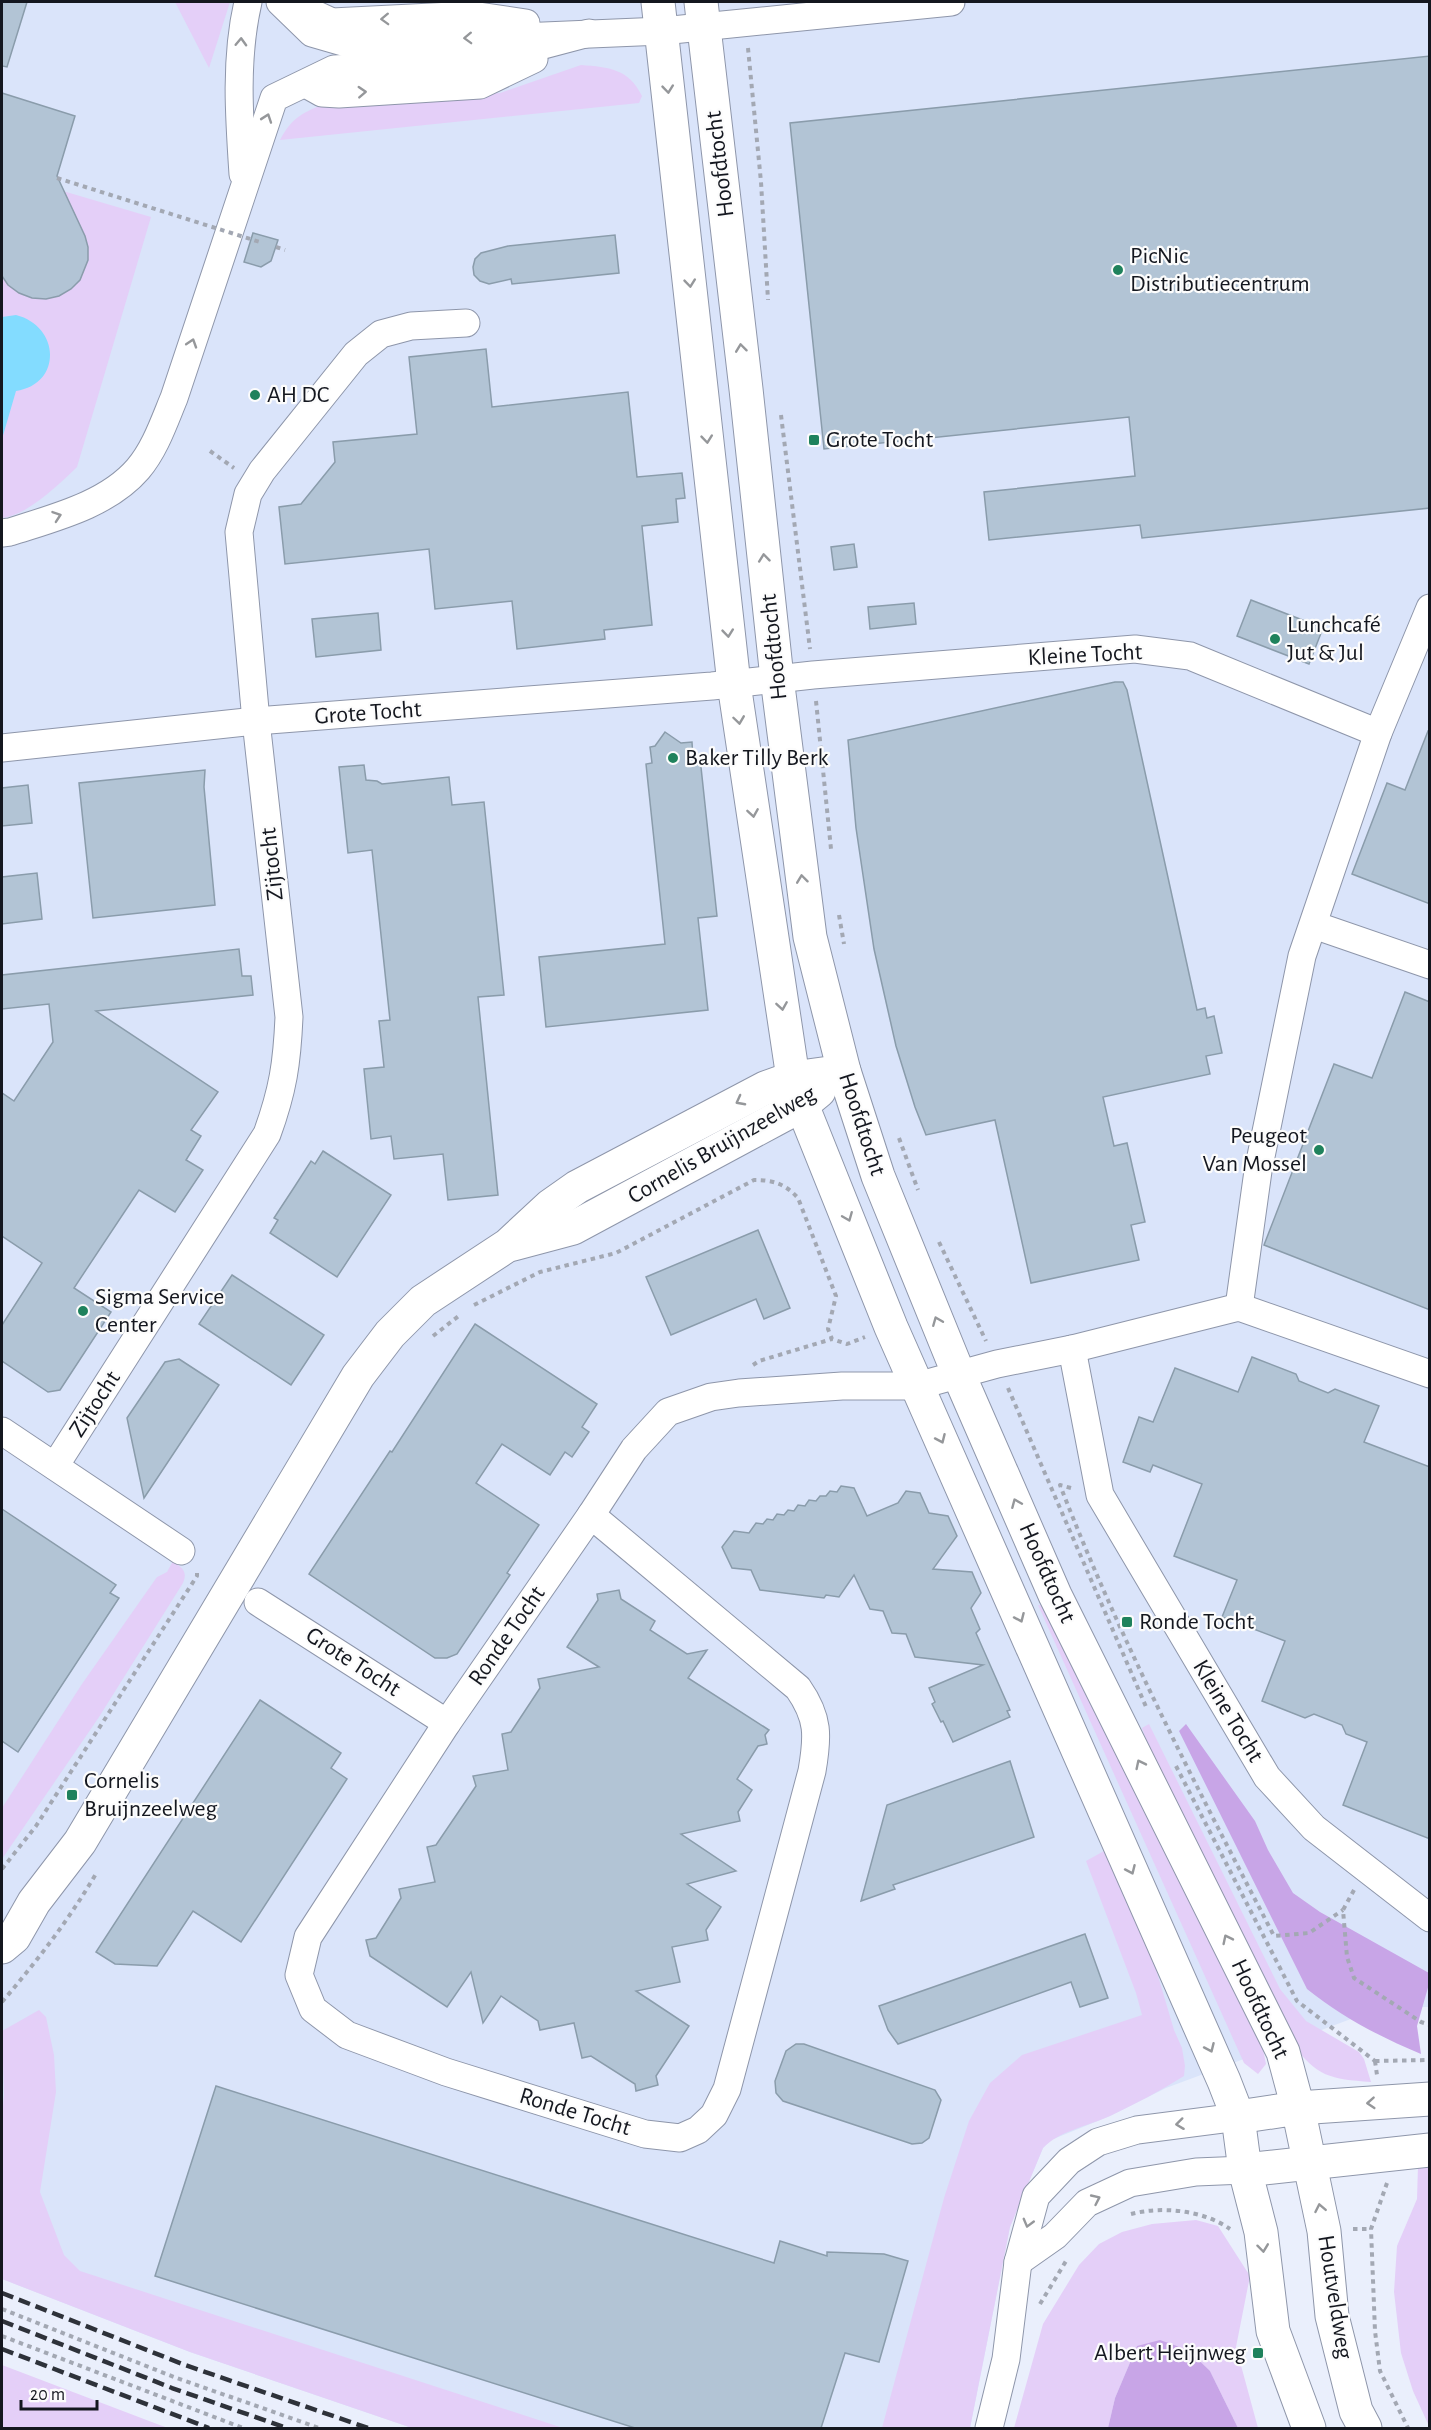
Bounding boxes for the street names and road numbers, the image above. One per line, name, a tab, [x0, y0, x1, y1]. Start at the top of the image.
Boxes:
street label: Hoofdtocht	[702, 109, 738, 218]
street label: Hoofdtocht	[756, 592, 792, 701]
street label: Kleine Tocht	[1027, 640, 1143, 670]
street label: Grote Tocht	[314, 697, 423, 729]
street label: Zijtocht	[256, 826, 288, 902]
street label: Hoofdtocht	[834, 1070, 890, 1179]
street label: Cornelis Bruijnzeelweg	[624, 1081, 820, 1209]
street label: Zijtocht	[65, 1366, 125, 1441]
street label: Hoofdtocht	[1014, 1519, 1080, 1627]
street label: Ronde Tocht	[464, 1582, 550, 1690]
street label: Grote Tocht	[302, 1623, 405, 1701]
street label: Kleine Tocht	[1188, 1656, 1268, 1767]
street label: Hoofdtocht	[1227, 1956, 1294, 2063]
street label: Ronde Tocht	[516, 2084, 634, 2140]
street label: Houtveldweg	[1313, 2233, 1357, 2361]

